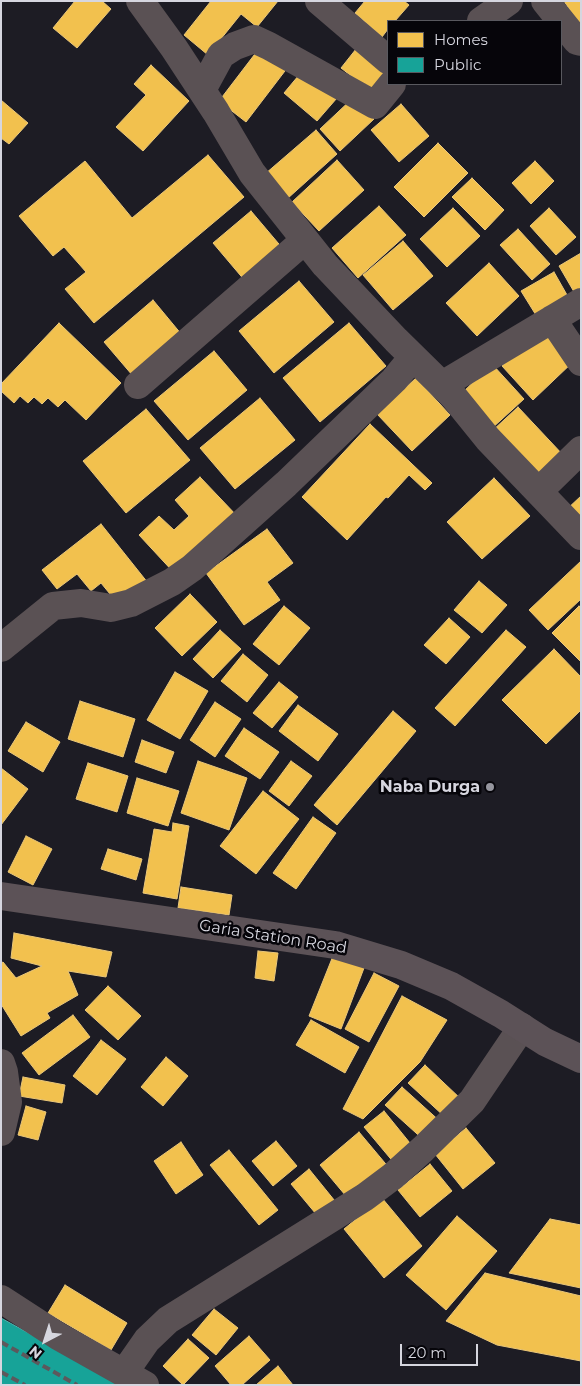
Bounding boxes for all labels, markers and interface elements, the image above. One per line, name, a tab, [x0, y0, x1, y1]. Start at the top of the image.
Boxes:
legend	[387, 20, 562, 85]
text: Homes	[434, 30, 488, 49]
text: Public	[434, 55, 482, 74]
place label: Naba Durga	[380, 777, 480, 797]
marker: Naba Durga	[484, 781, 496, 793]
street label: Garia Station Road	[198, 916, 348, 958]
north arrow	[20, 1316, 70, 1366]
scale bar	[402, 1334, 480, 1366]
text: N	[25, 1342, 45, 1363]
text: 20 m	[408, 1343, 446, 1362]

